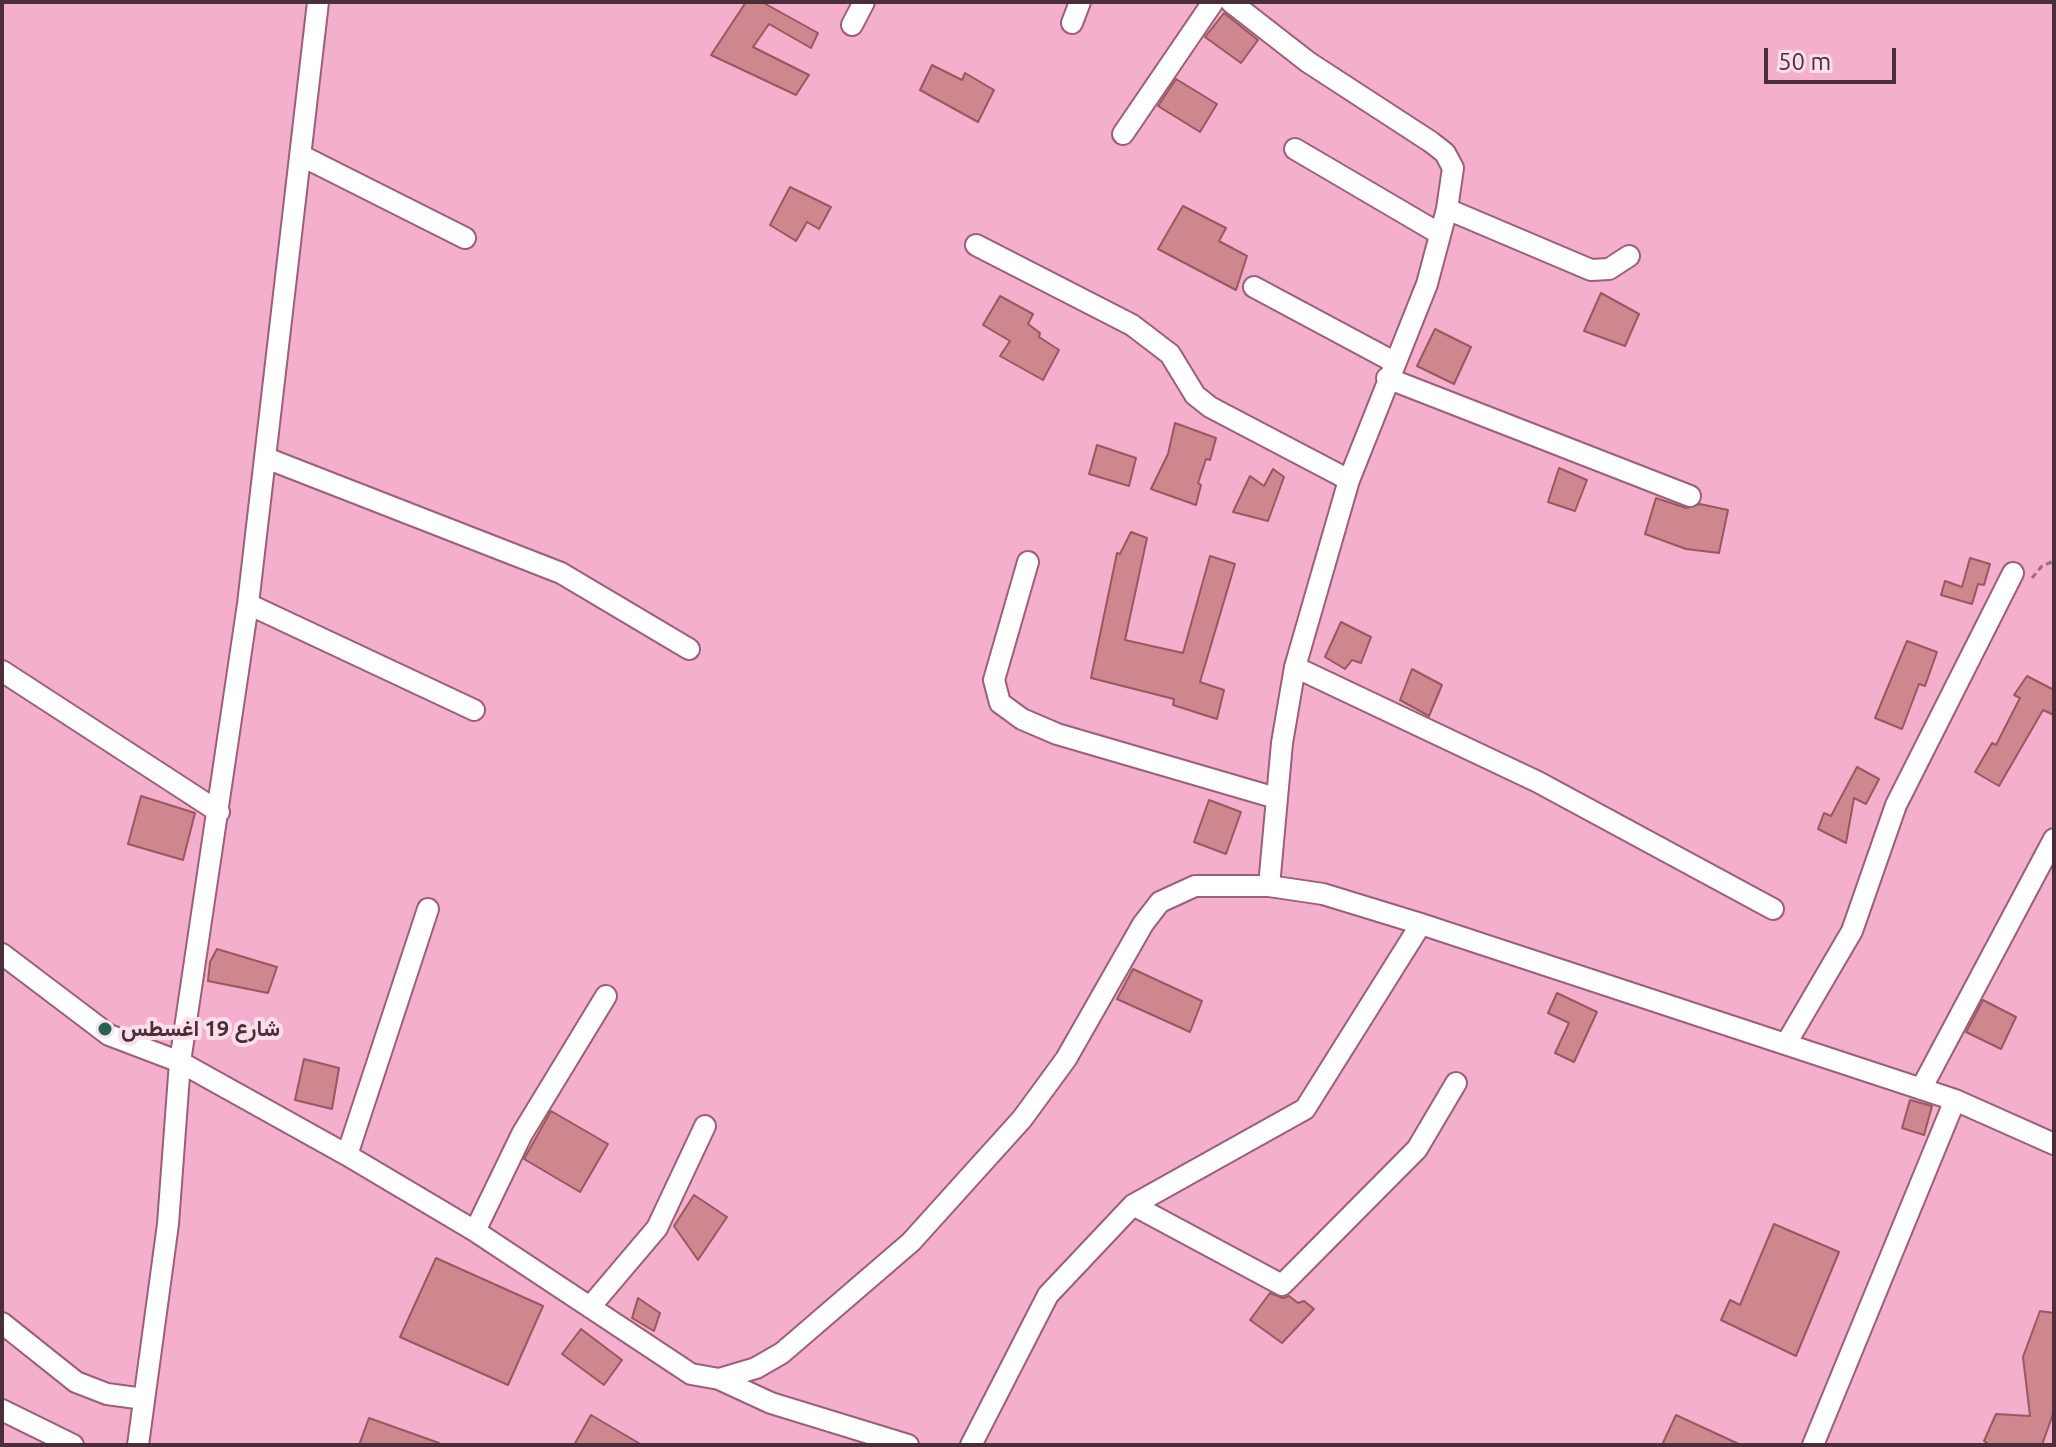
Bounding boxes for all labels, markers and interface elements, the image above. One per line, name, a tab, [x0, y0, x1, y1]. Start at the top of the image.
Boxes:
scale bar	[1768, 32, 1900, 82]
text: 50 m	[1778, 48, 1831, 75]
place label: شارع 19 اغسطس	[121, 1016, 280, 1042]
marker: شارع 19 اغسطس	[96, 1020, 114, 1038]

